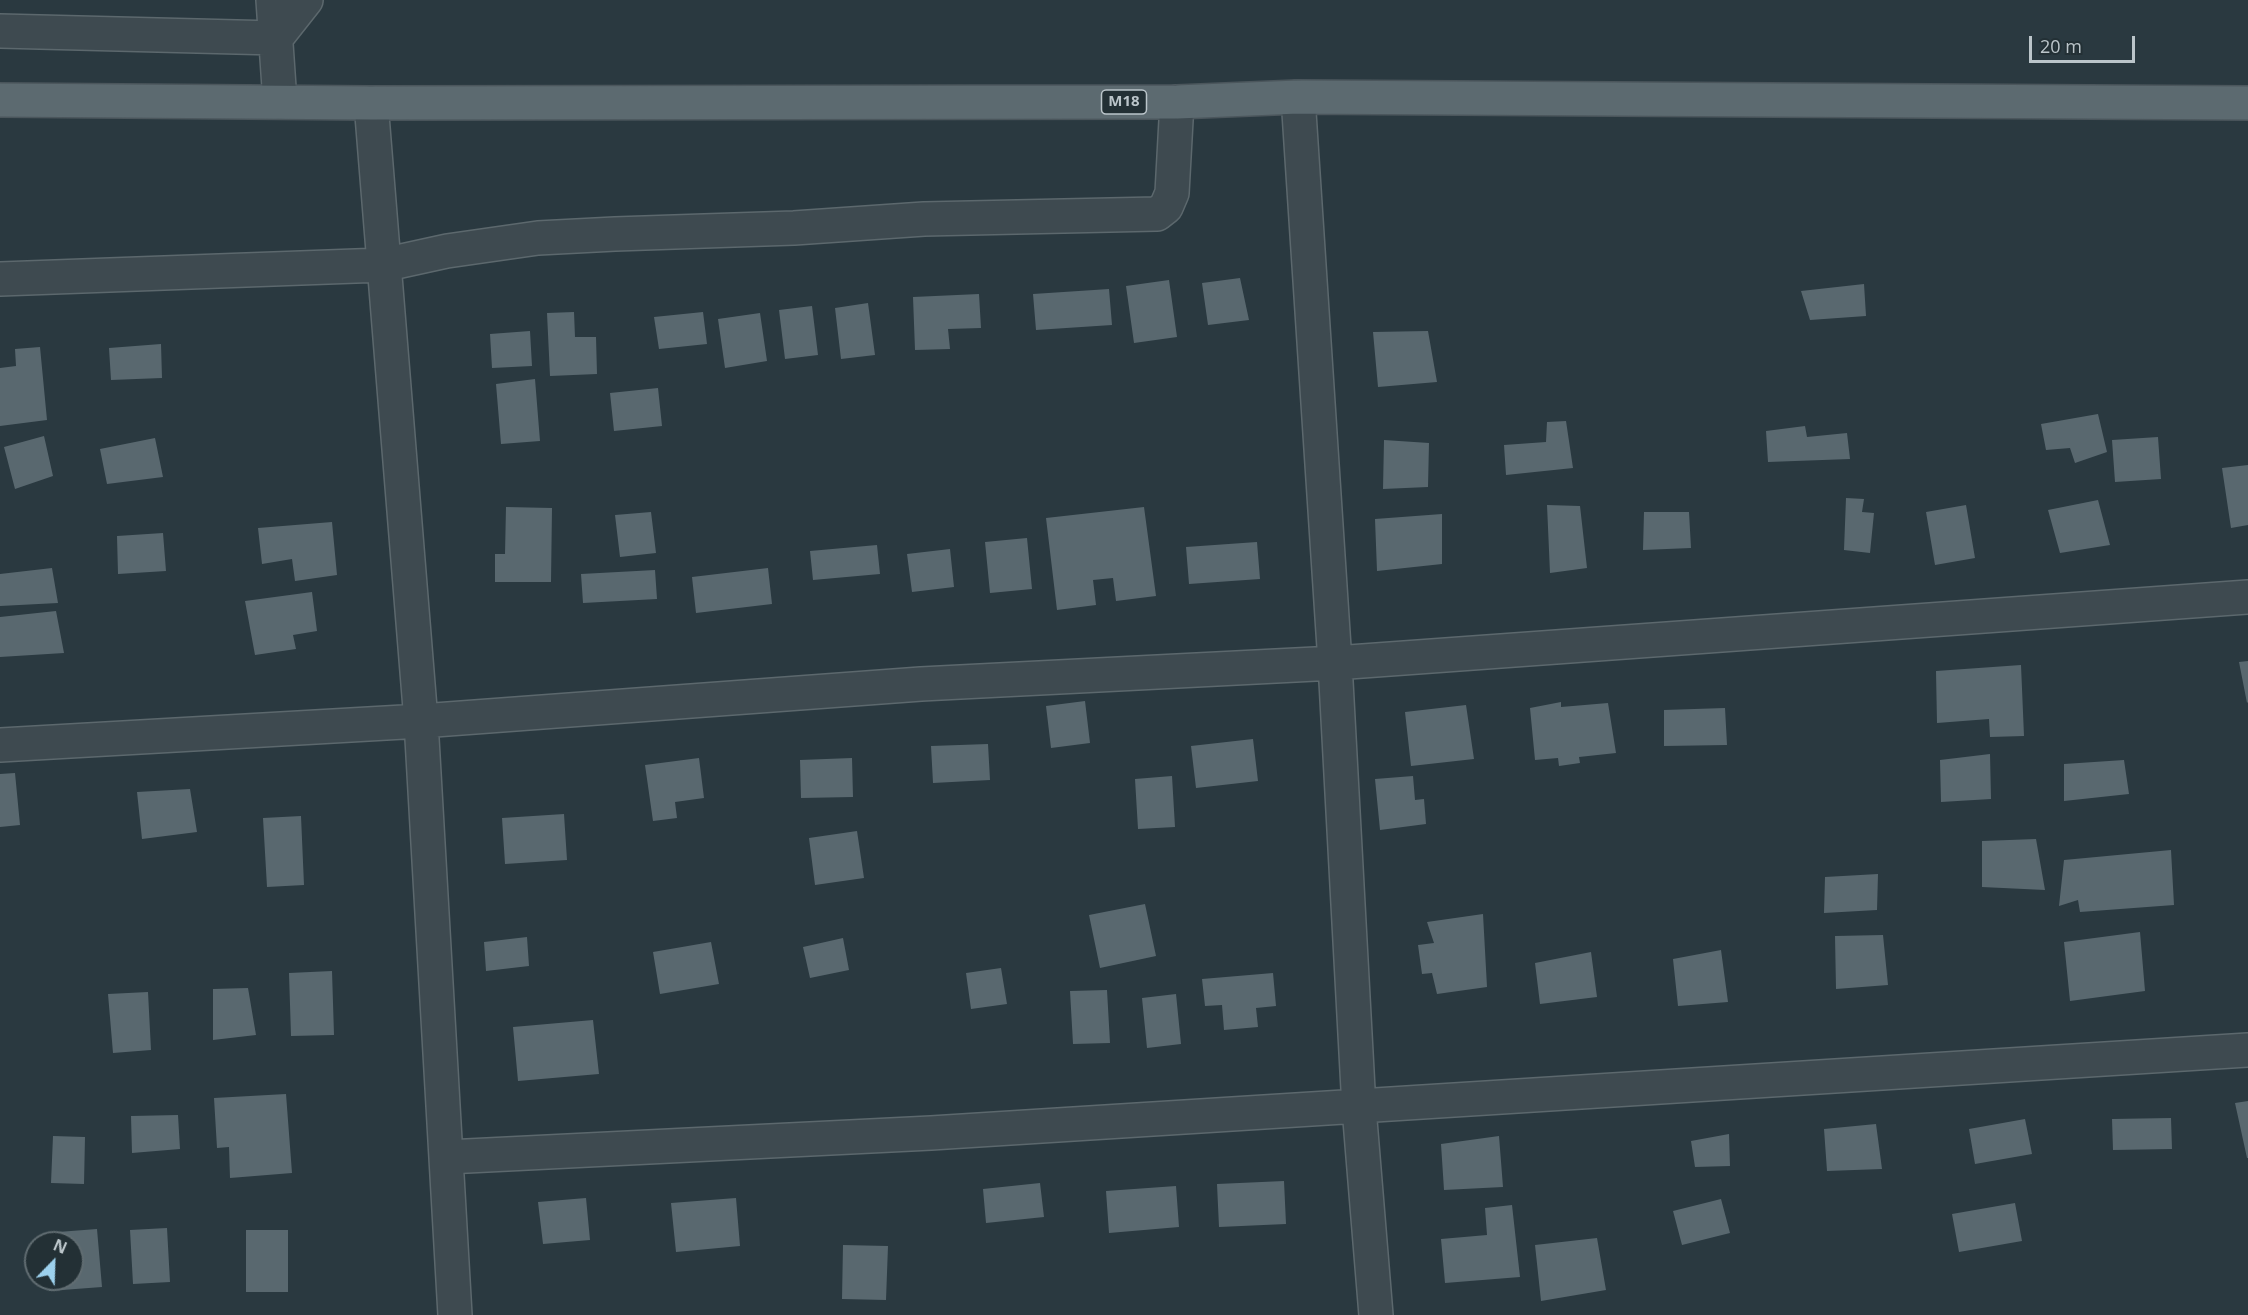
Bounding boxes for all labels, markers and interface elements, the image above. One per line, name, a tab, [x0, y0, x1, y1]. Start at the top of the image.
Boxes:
scale bar	[2032, 24, 2138, 62]
text: 20 m	[2040, 34, 2082, 58]
road number: M18	[1102, 90, 1146, 114]
north arrow	[24, 1231, 84, 1291]
text: N	[50, 1234, 71, 1259]

